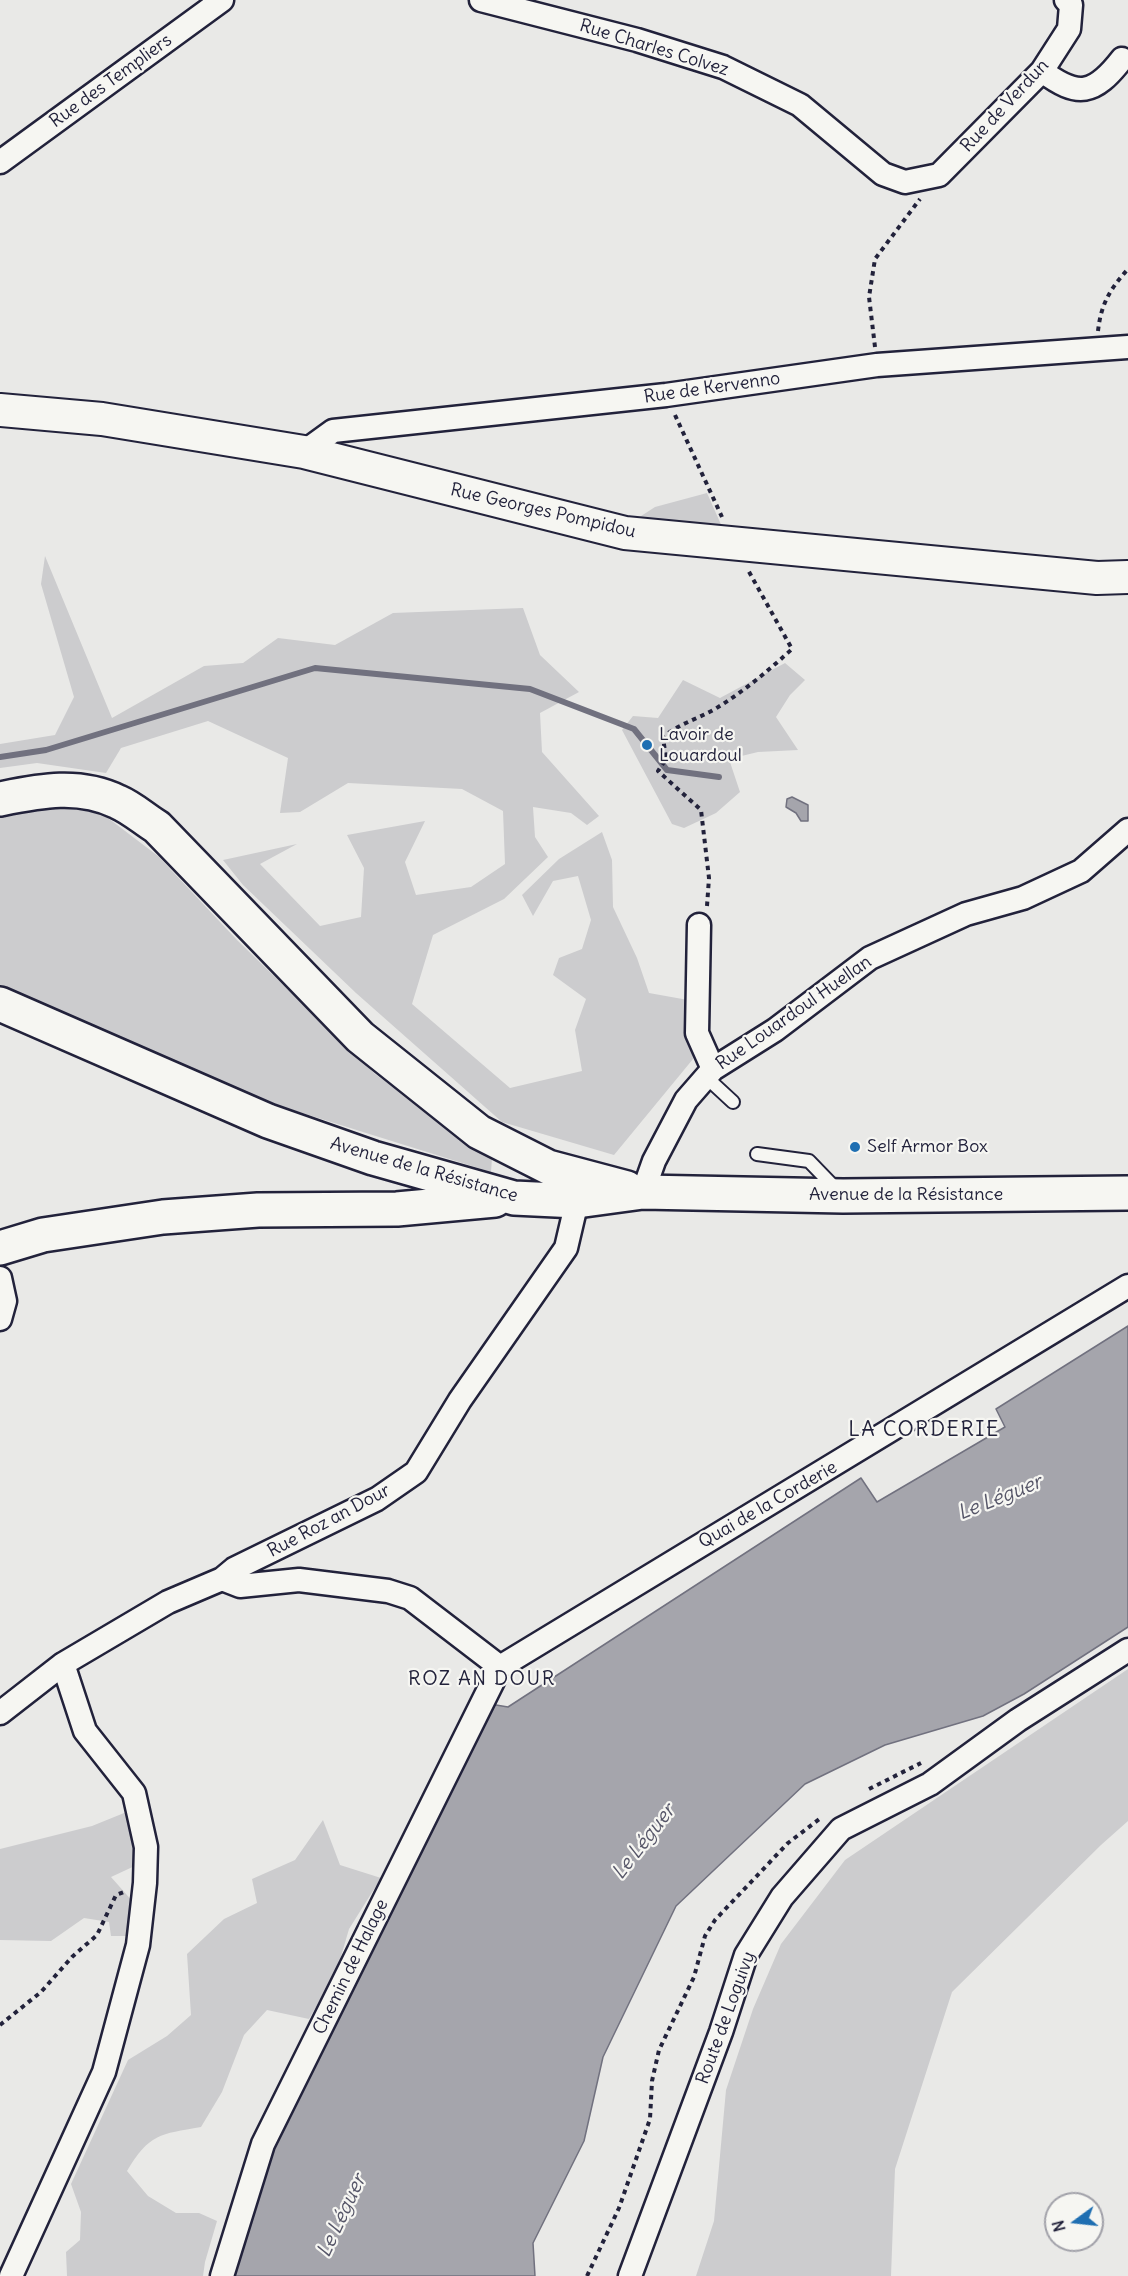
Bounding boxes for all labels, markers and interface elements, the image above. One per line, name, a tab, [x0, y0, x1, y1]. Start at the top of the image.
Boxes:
street label: Rue Charles Colvez	[577, 15, 731, 81]
street label: Rue des Templiers	[46, 29, 176, 133]
street label: Rue de Verdun	[956, 55, 1054, 157]
street label: Rue de Kervenno	[642, 368, 782, 408]
street label: Rue Georges Pompidou	[448, 479, 638, 543]
place label: Lavoir de Louardoul	[659, 724, 742, 766]
marker: Lavoir de Louardoul	[640, 738, 654, 752]
street label: Rue Louardoul Huellan	[712, 951, 876, 1075]
street label: Avenue de la Résistance	[328, 1133, 520, 1207]
place label: Self Armor Box	[867, 1136, 988, 1158]
marker: Self Armor Box	[848, 1140, 862, 1154]
street label: Avenue de la Résistance	[809, 1184, 1003, 1206]
district label: LA CORDERIE	[848, 1417, 1000, 1443]
street label: Quai de la Corderie	[695, 1457, 841, 1553]
water label: Le Léguer	[954, 1470, 1046, 1526]
street label: Rue Roz an Dour	[264, 1480, 394, 1562]
district label: ROZ AN DOUR	[408, 1667, 556, 1691]
water label: Le Léguer	[607, 1800, 681, 1884]
street label: Chemin de Halage	[309, 1896, 393, 2038]
street label: Route de Loguivy	[692, 1949, 760, 2087]
water label: Le Léguer	[312, 2171, 372, 2261]
north arrow	[1044, 2192, 1104, 2252]
text: N	[1047, 2218, 1070, 2234]

